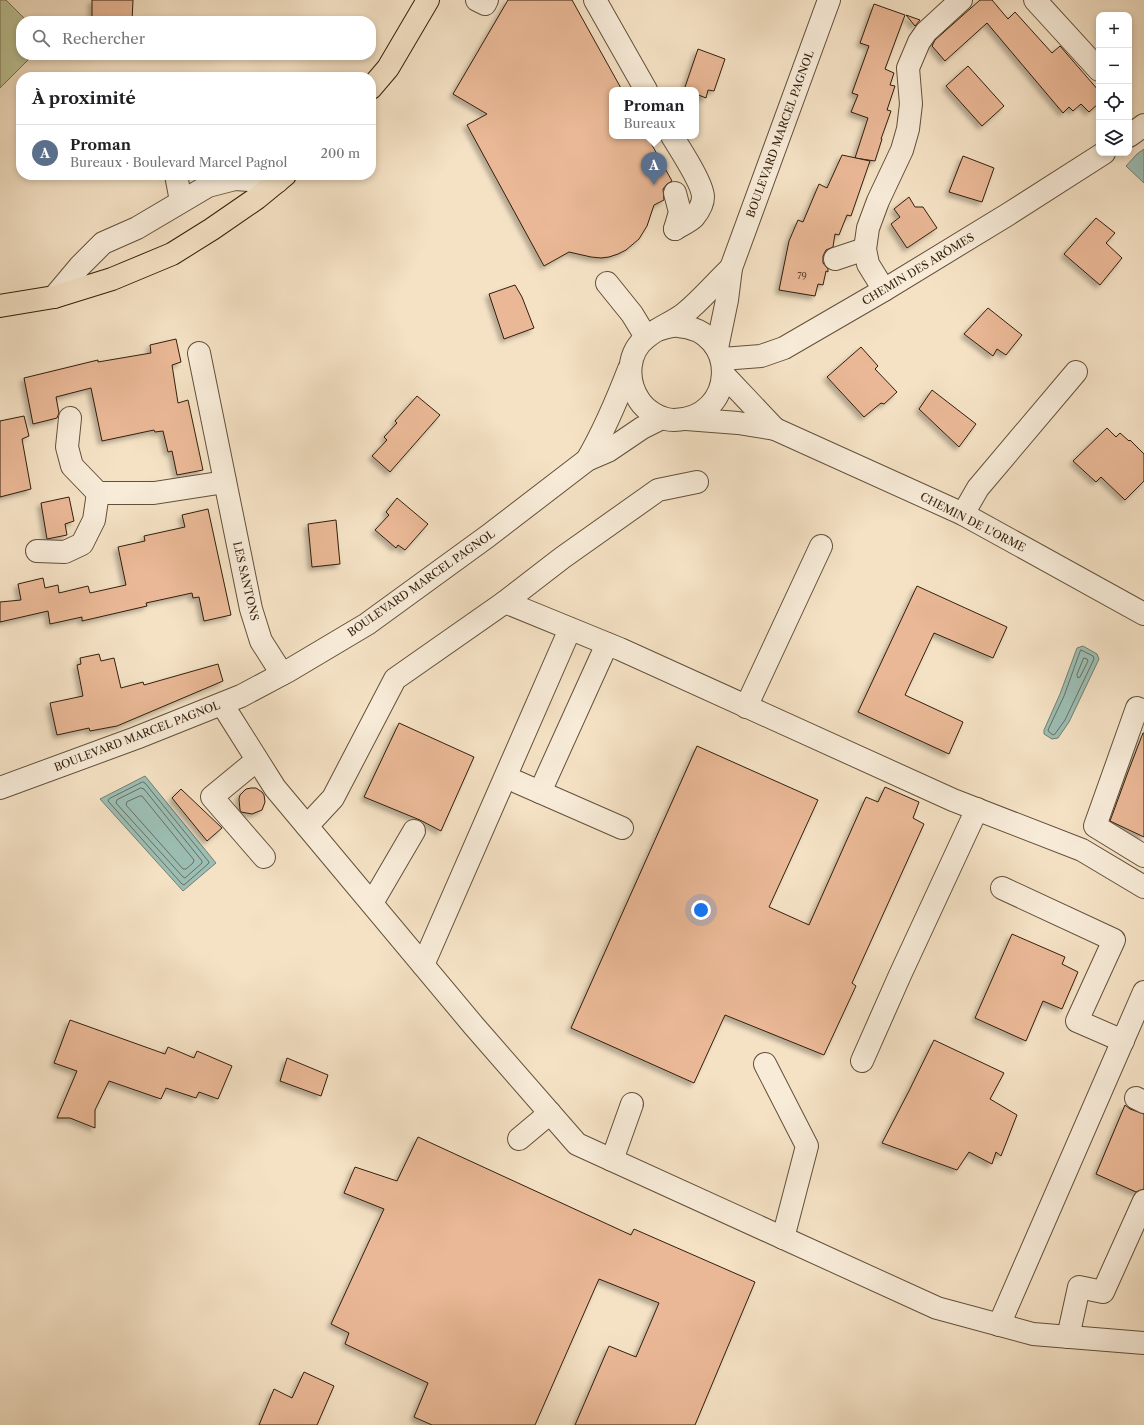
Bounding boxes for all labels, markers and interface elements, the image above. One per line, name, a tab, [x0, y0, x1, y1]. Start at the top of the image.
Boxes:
map controls	[1096, 12, 1132, 156]
button: +	[1096, 12, 1132, 48]
search box	[16, 16, 376, 60]
icon: search	[30, 27, 52, 49]
text: Rechercher	[62, 29, 145, 48]
street label: BOULEVARD MARCEL PAGNOL	[743, 48, 817, 219]
button: −	[1096, 48, 1132, 84]
button: locate	[1096, 84, 1132, 120]
popup	[609, 87, 699, 139]
text: À proximité	[32, 88, 136, 108]
text: Proman	[624, 96, 684, 115]
text: Bureaux	[624, 115, 676, 131]
button: layers	[1096, 120, 1132, 156]
text: Proman	[70, 135, 131, 154]
text: A	[40, 145, 50, 161]
text: 200 m	[320, 145, 360, 161]
pin: A	[641, 152, 667, 185]
text: Bureaux · Boulevard Marcel Pagnol	[70, 154, 287, 170]
street label: CHEMIN DES ARÔMES	[859, 230, 977, 308]
house number: 79	[797, 270, 807, 281]
street label: CHEMIN DE L'ORME	[918, 489, 1028, 555]
street label: BOULEVARD MARCEL PAGNOL	[345, 526, 498, 639]
street label: LES SANTONS	[230, 540, 262, 622]
street label: BOULEVARD MARCEL PAGNOL	[52, 697, 223, 774]
your location	[691, 900, 711, 920]

